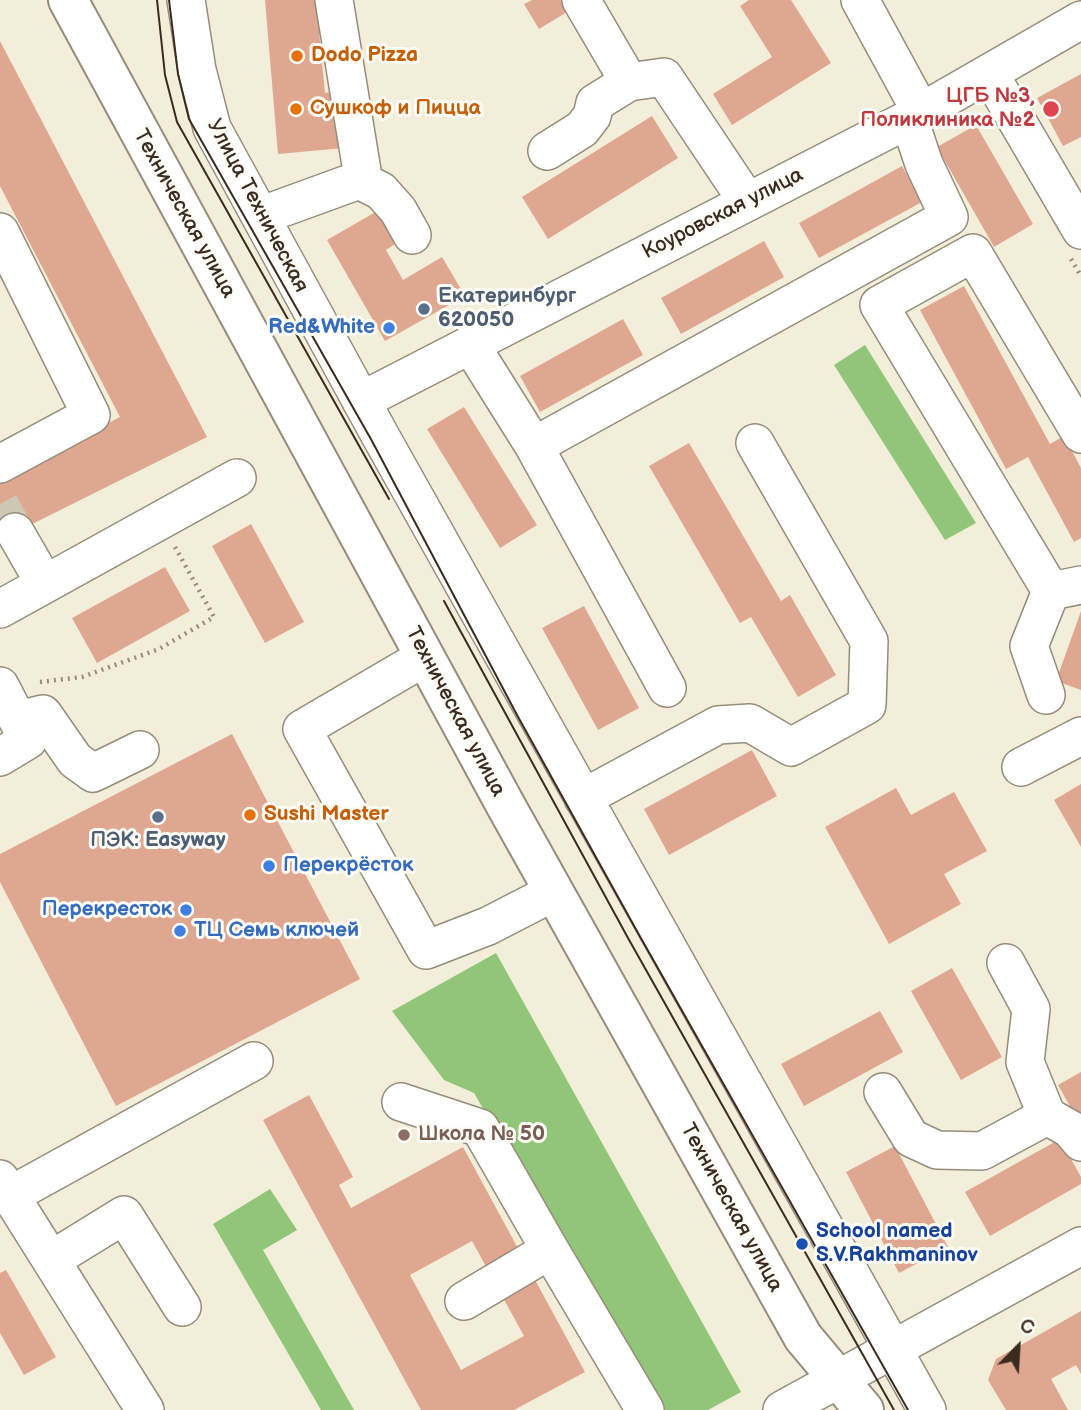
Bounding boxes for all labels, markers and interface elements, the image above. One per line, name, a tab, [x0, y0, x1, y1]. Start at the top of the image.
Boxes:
place label: Dodo Pizza	[311, 43, 418, 69]
marker: Dodo Pizza	[289, 48, 305, 64]
place label: ЦГБ №3, Поликлиника №2	[860, 84, 1035, 134]
place label: Сушкоф и Пицца	[310, 96, 481, 122]
marker: ЦГБ №3, Поликлиника №2	[1041, 99, 1061, 119]
marker: Сушкоф и Пицца	[288, 101, 304, 117]
street label: Улица Техническая	[201, 115, 313, 297]
street label: Техническая улица	[127, 125, 241, 303]
street label: Коуровская улица	[638, 163, 808, 265]
place label: Екатеринбург 620050	[438, 284, 576, 334]
marker: Екатеринбург 620050	[416, 301, 432, 317]
place label: Red&White	[268, 315, 375, 341]
marker: Red&White	[381, 320, 397, 336]
street label: Техническая улица	[400, 623, 510, 801]
place label: Sushi Master	[264, 802, 389, 828]
marker: Sushi Master	[242, 807, 258, 823]
marker: ПЭК: Easyway	[150, 809, 166, 825]
place label: ПЭК: Easyway	[90, 828, 226, 854]
place label: Перекрёсток	[283, 853, 413, 879]
marker: Перекрёсток	[261, 858, 277, 874]
place label: Перекресток	[42, 897, 172, 923]
marker: Перекресток	[178, 902, 194, 918]
place label: ТЦ Семь ключей	[194, 918, 359, 944]
marker: ТЦ Семь ключей	[172, 923, 188, 939]
street label: Техническая улица	[674, 1119, 788, 1297]
place label: Школа № 50	[418, 1122, 545, 1148]
marker: Школа № 50	[396, 1127, 412, 1143]
place label: School named S.V.Rakhmaninov	[816, 1219, 978, 1269]
marker: School named S.V.Rakhmaninov	[794, 1236, 810, 1252]
north arrow	[983, 1312, 1053, 1382]
text: С	[1016, 1314, 1037, 1341]

